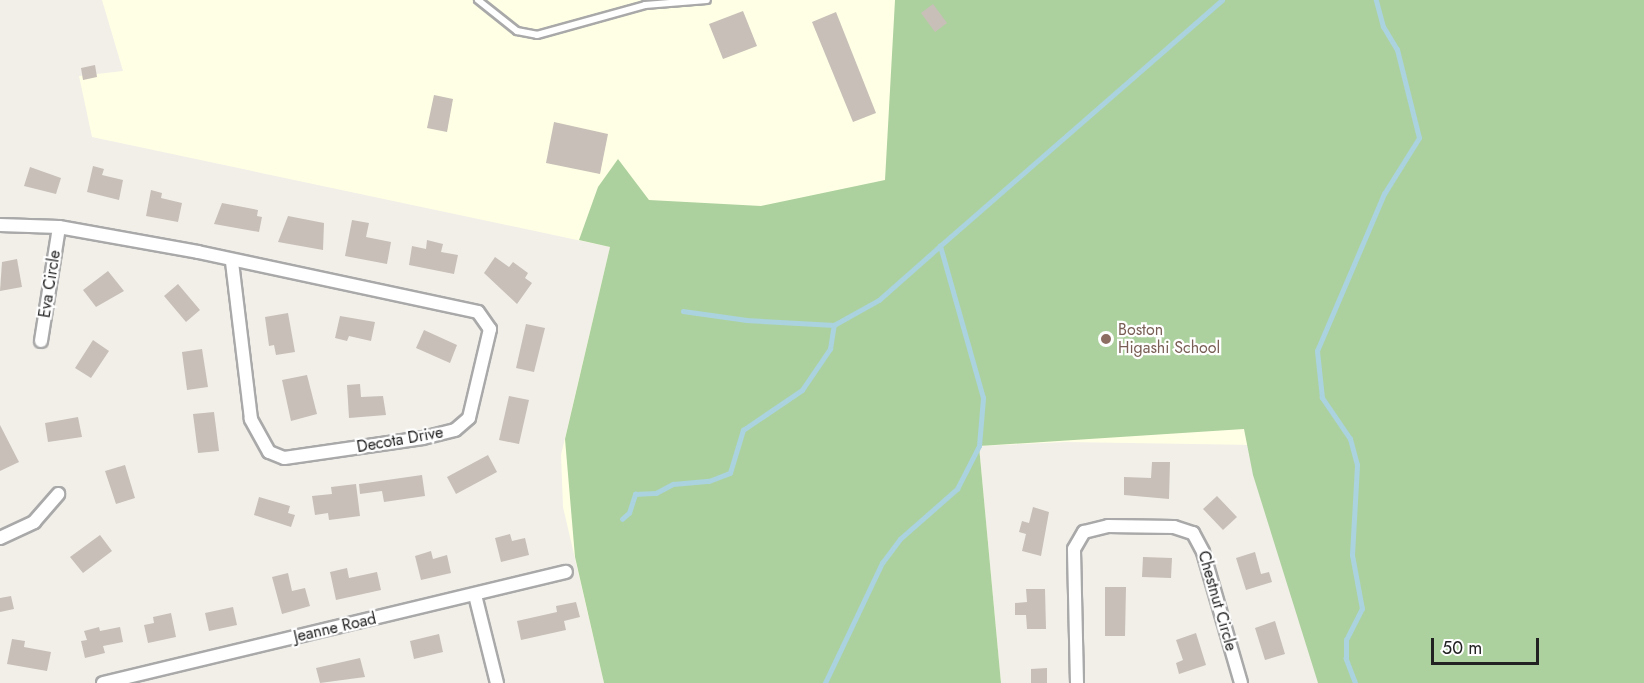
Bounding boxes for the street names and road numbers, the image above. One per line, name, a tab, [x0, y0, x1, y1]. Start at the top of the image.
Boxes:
street label: Eva Circle	[35, 249, 65, 319]
street label: Decota Drive	[355, 423, 445, 457]
street label: Chestnut Circle	[1194, 549, 1240, 653]
street label: Jeanne Road	[292, 609, 378, 647]

